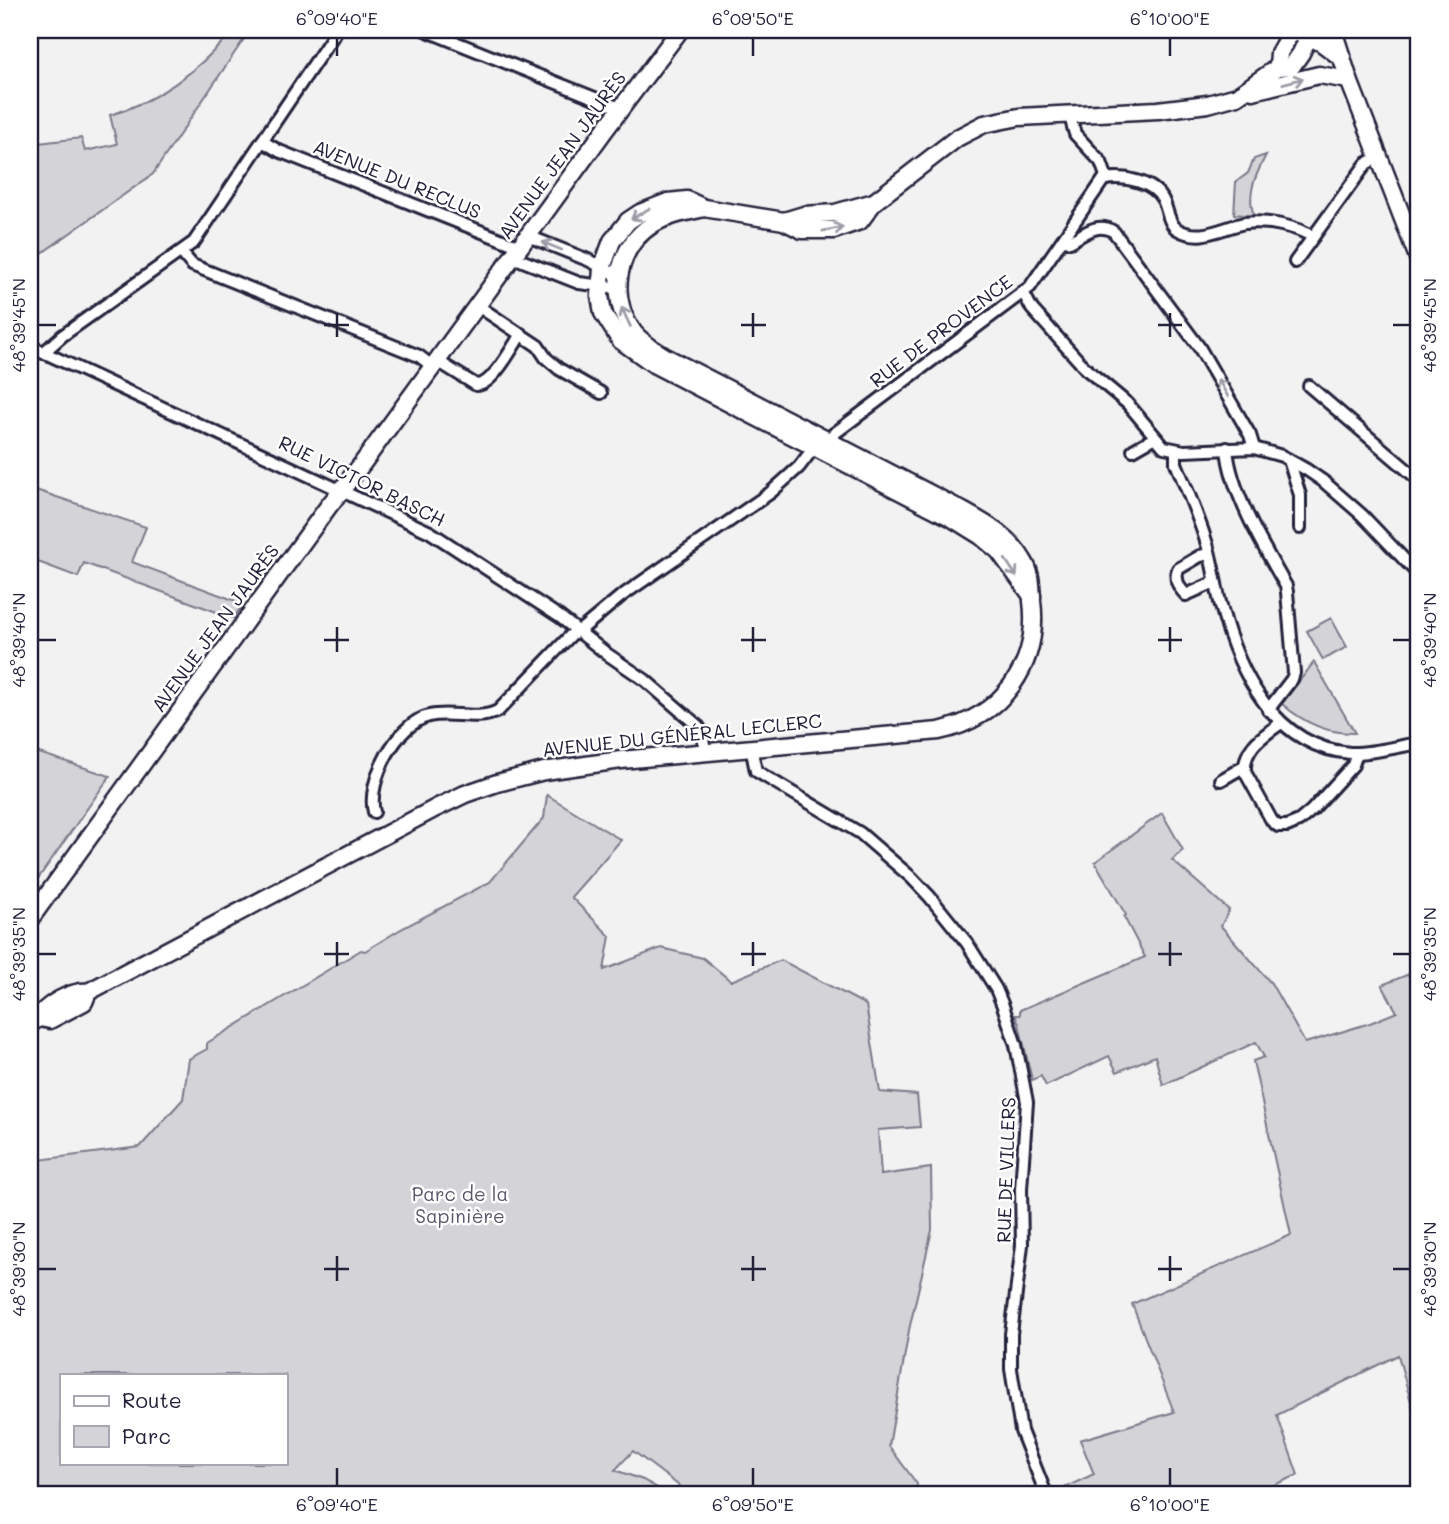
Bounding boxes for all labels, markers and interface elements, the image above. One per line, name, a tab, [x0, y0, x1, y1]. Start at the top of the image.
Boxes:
text: 6°09'40"E	[296, 6, 378, 30]
text: 6°09'50"E	[712, 6, 794, 30]
text: 6°10'00"E	[1130, 6, 1210, 30]
street label: AVENUE JEAN JAURÈS	[492, 66, 631, 244]
one-way arrow	[1281, 74, 1304, 87]
street label: AVENUE DU RECLUS	[310, 133, 485, 224]
one-way arrow	[630, 207, 650, 221]
one-way arrow	[821, 222, 844, 235]
one-way arrow	[541, 238, 563, 251]
street label: RUE DE PROVENCE	[864, 269, 1017, 392]
text: 48°39'45"N	[6, 278, 30, 372]
text: 48°39'45"N	[1417, 278, 1441, 372]
one-way arrow	[619, 307, 632, 329]
one-way arrow	[1216, 378, 1230, 398]
street label: RUE VICTOR BASCH	[275, 429, 450, 532]
street label: AVENUE JEAN JAURÈS	[145, 539, 284, 717]
one-way arrow	[1005, 558, 1019, 578]
text: 48°39'40"N	[6, 593, 30, 687]
text: 48°39'40"N	[1417, 593, 1441, 687]
street label: AVENUE DU GÉNÉRAL LECLERC	[541, 707, 823, 762]
text: 48°39'35"N	[6, 907, 30, 1001]
text: 48°39'35"N	[1417, 907, 1441, 1001]
street label: RUE DE VILLERS	[990, 1097, 1021, 1243]
park label: Parc de la Sapinière	[412, 1181, 508, 1228]
text: 48°39'30"N	[6, 1222, 30, 1316]
text: 48°39'30"N	[1417, 1222, 1441, 1316]
legend	[60, 1374, 287, 1464]
text: Route	[122, 1386, 182, 1413]
text: Parc	[122, 1422, 171, 1449]
text: 6°09'40"E	[296, 1492, 378, 1516]
text: 6°09'50"E	[712, 1492, 794, 1516]
text: 6°10'00"E	[1130, 1492, 1210, 1516]

